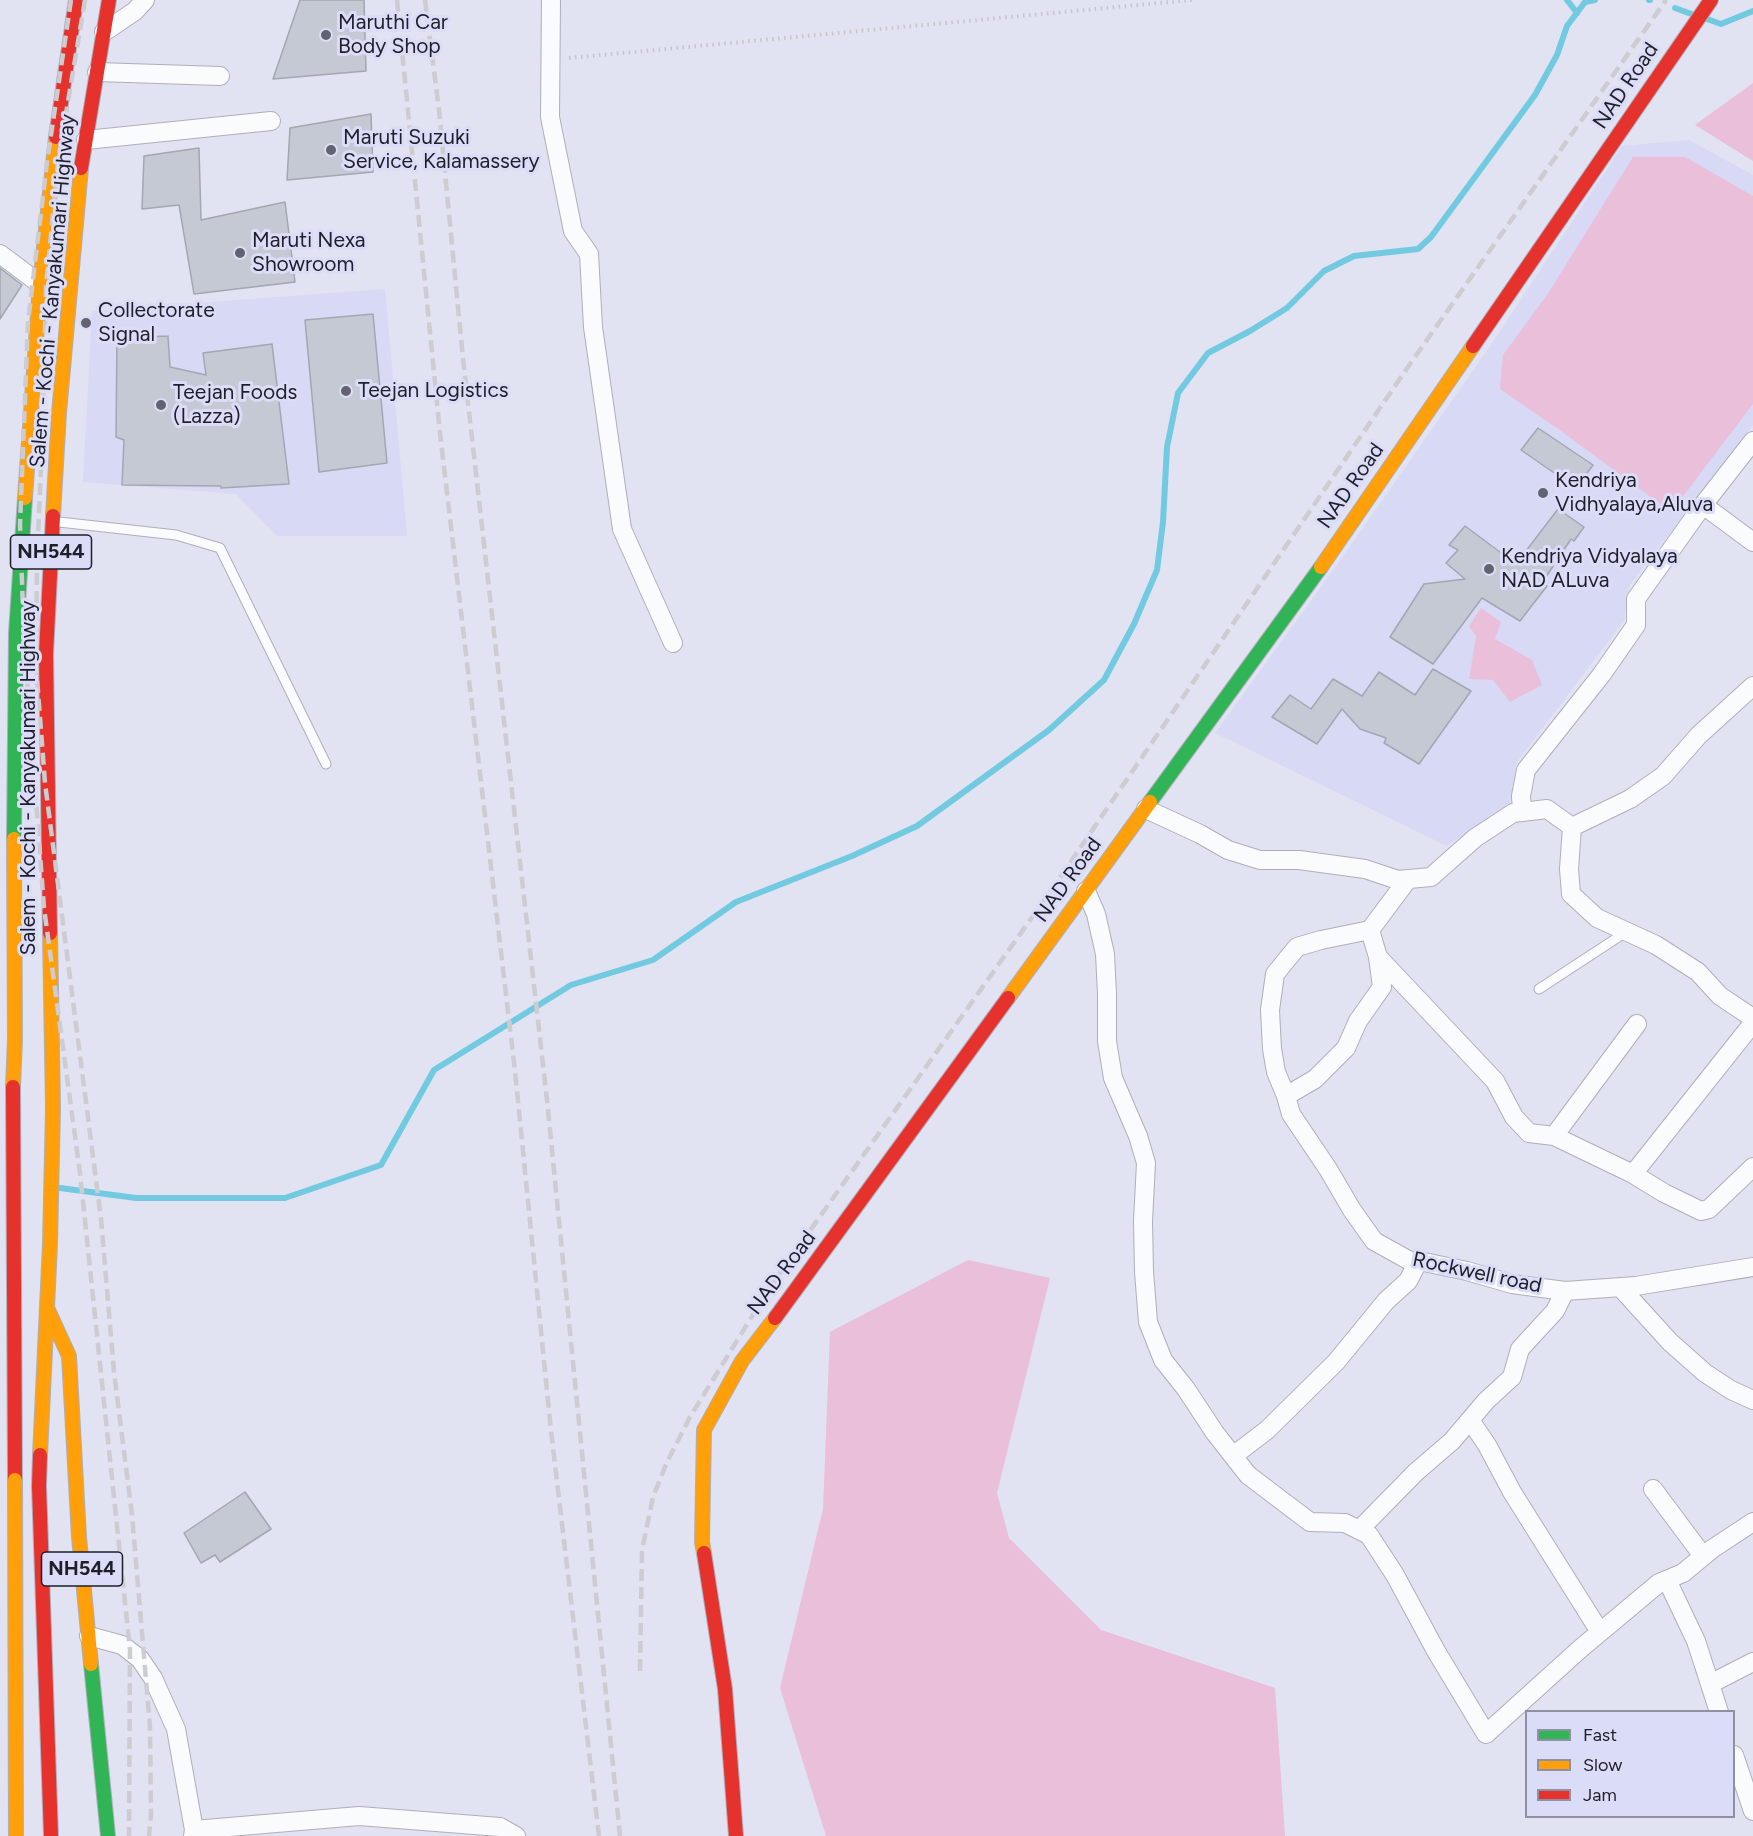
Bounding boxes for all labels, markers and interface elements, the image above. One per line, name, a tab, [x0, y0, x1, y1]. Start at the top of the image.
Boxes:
place label: Maruthi Car Body Shop	[338, 10, 448, 60]
marker: Maruthi Car Body Shop	[319, 28, 333, 42]
street label: NAD Road	[1588, 38, 1664, 134]
street label: Salem - Kochi - Kanyakumari Highway	[25, 113, 81, 469]
place label: Maruti Suzuki Service, Kalamassery	[343, 125, 539, 175]
marker: Maruti Suzuki Service, Kalamassery	[324, 143, 338, 157]
place label: Maruti Nexa Showroom	[252, 228, 365, 278]
marker: Maruti Nexa Showroom	[233, 246, 247, 260]
place label: Collectorate Signal	[98, 298, 215, 348]
marker: Collectorate Signal	[79, 316, 93, 330]
place label: Teejan Logistics	[358, 378, 509, 404]
place label: Teejan Foods (Lazza)	[173, 380, 297, 430]
marker: Teejan Logistics	[339, 384, 353, 398]
marker: Teejan Foods (Lazza)	[154, 398, 168, 412]
street label: NAD Road	[1312, 438, 1390, 534]
place label: Kendriya Vidhyalaya,Aluva	[1555, 468, 1713, 518]
marker: Kendriya Vidhyalaya,Aluva	[1536, 486, 1550, 500]
road number: NH544	[10, 535, 92, 569]
place label: Kendriya Vidyalaya NAD ALuva	[1501, 544, 1678, 594]
marker: Kendriya Vidyalaya NAD ALuva	[1482, 562, 1496, 576]
street label: Salem - Kochi - Kanyakumari Highway	[16, 601, 42, 955]
street label: NAD Road	[1029, 833, 1107, 927]
street label: NAD Road	[742, 1226, 822, 1320]
street label: Rockwell road	[1410, 1247, 1544, 1299]
road number: NH544	[42, 1552, 122, 1586]
legend	[1525, 1710, 1735, 1818]
text: Fast	[1583, 1724, 1617, 1746]
text: Slow	[1583, 1754, 1622, 1776]
text: Jam	[1583, 1784, 1617, 1806]

